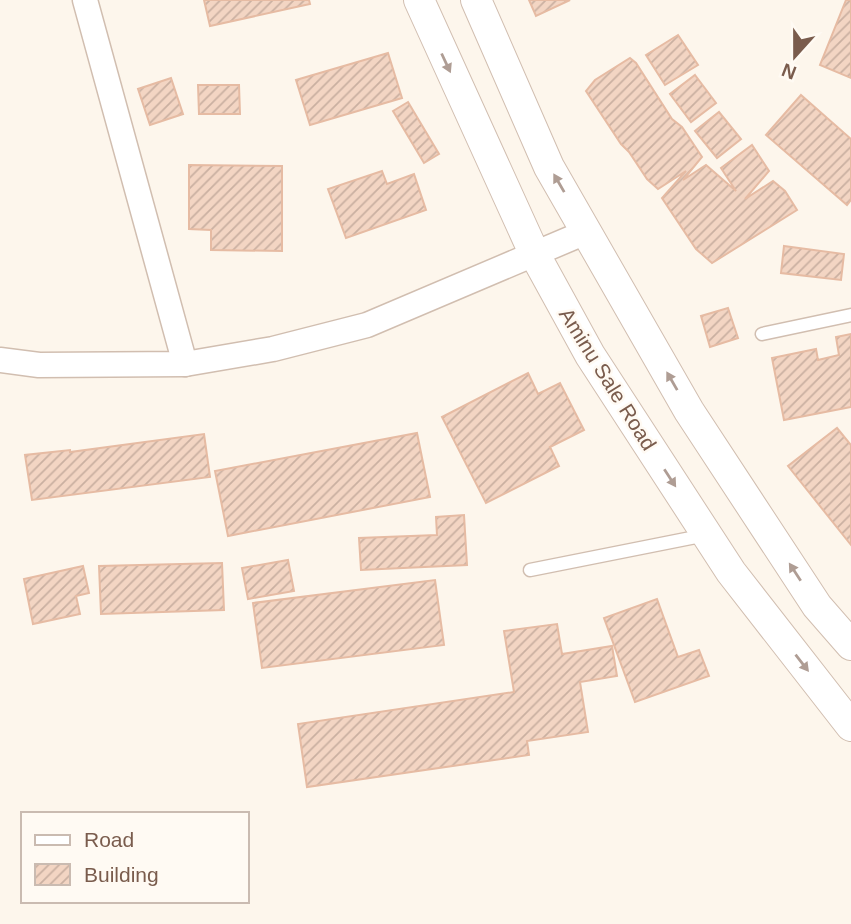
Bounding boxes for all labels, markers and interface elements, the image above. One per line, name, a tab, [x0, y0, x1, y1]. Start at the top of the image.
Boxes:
north arrow	[760, 21, 830, 91]
one-way arrow	[441, 52, 452, 73]
text: N	[779, 59, 799, 84]
one-way arrow	[552, 174, 565, 193]
street label: Aminu Sale Road	[555, 304, 661, 454]
one-way arrow	[666, 371, 678, 390]
one-way arrow	[663, 468, 676, 488]
one-way arrow	[788, 563, 802, 581]
one-way arrow	[794, 654, 808, 672]
legend	[21, 812, 248, 903]
text: Road	[84, 828, 134, 851]
text: Building	[84, 863, 159, 886]

